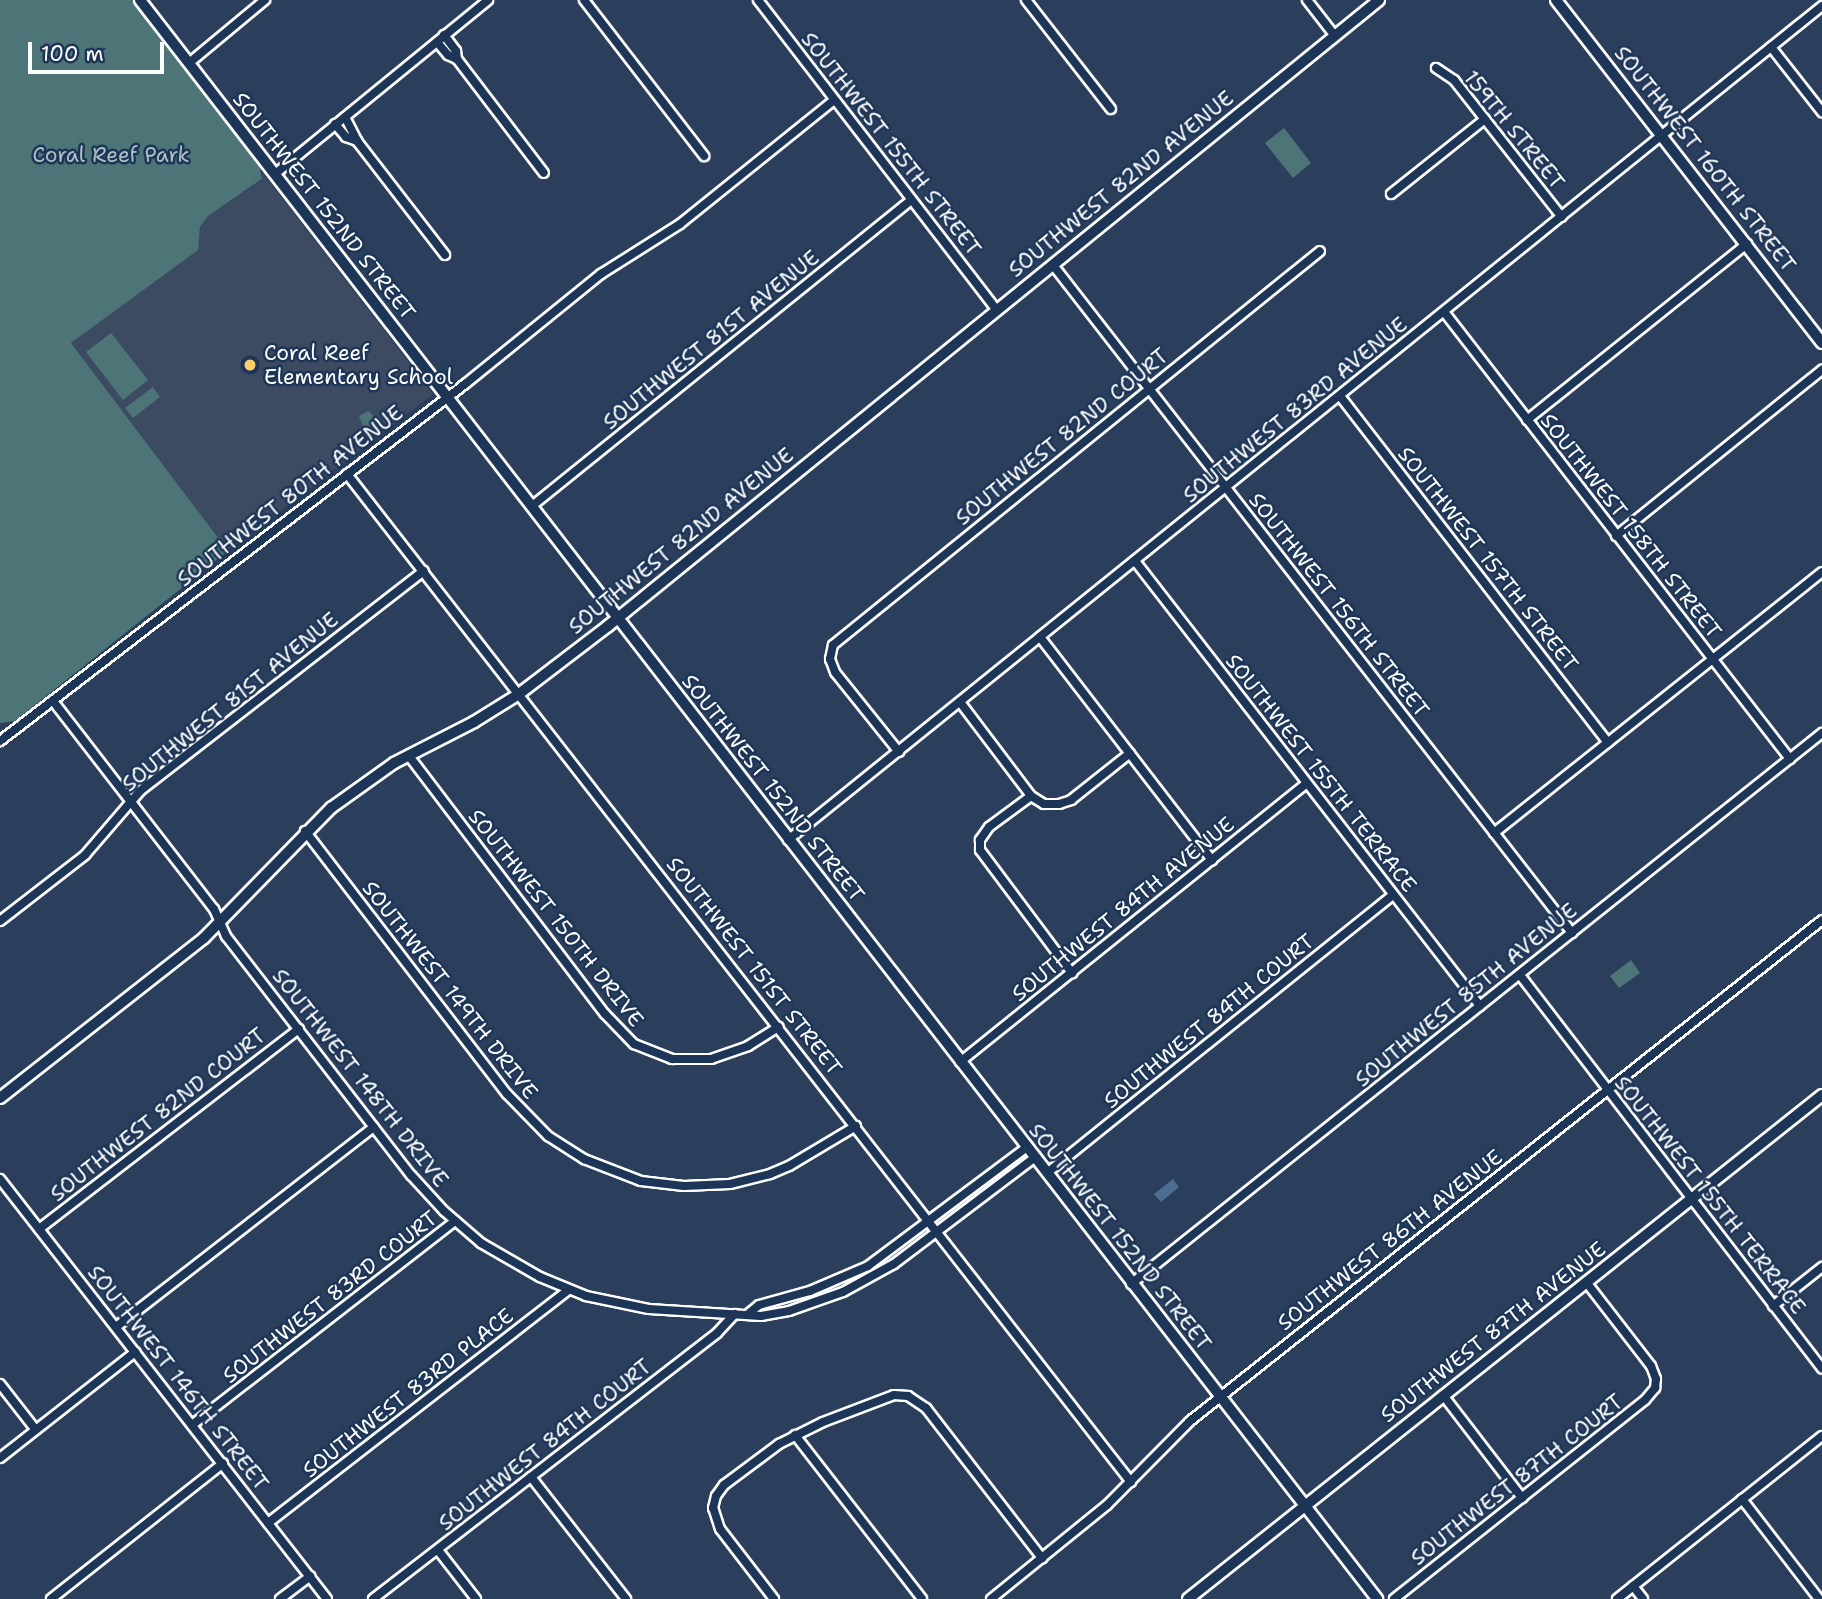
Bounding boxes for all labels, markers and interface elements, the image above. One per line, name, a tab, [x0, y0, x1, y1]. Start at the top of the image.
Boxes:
street label: SOUTHWEST 155TH STREET	[796, 27, 986, 261]
scale bar	[32, 28, 168, 72]
text: 100 m	[41, 40, 104, 68]
street label: SOUTHWEST 160TH STREET	[1609, 41, 1801, 277]
street label: 159TH STREET	[1458, 65, 1570, 195]
street label: SOUTHWEST 82ND AVENUE	[1003, 85, 1239, 283]
street label: SOUTHWEST 152ND STREET	[227, 87, 421, 325]
park label: Coral Reef Park	[32, 142, 190, 168]
street label: SOUTHWEST 81ST AVENUE	[598, 245, 824, 435]
street label: SOUTHWEST 83RD AVENUE	[1178, 312, 1412, 508]
place label: Coral Reef Elementary School	[264, 340, 453, 390]
street label: SOUTHWEST 82ND COURT	[951, 343, 1173, 531]
marker: Coral Reef Elementary School	[242, 357, 258, 373]
street label: SOUTHWEST 80TH AVENUE	[172, 400, 408, 592]
street label: SOUTHWEST 158TH STREET	[1535, 409, 1727, 643]
street label: SOUTHWEST 82ND AVENUE	[563, 442, 799, 640]
street label: SOUTHWEST 157TH STREET	[1393, 442, 1583, 676]
street label: SOUTHWEST 156TH STREET	[1244, 488, 1434, 722]
street label: SOUTHWEST 81ST AVENUE	[117, 607, 343, 797]
street label: SOUTHWEST 155TH TERRACE	[1220, 649, 1422, 897]
street label: SOUTHWEST 152ND STREET	[676, 669, 870, 907]
street label: SOUTHWEST 150TH DRIVE	[463, 804, 649, 1032]
street label: SOUTHWEST 84TH AVENUE	[1007, 811, 1239, 1007]
street label: SOUTHWEST 151ST STREET	[661, 852, 847, 1080]
street label: SOUTHWEST 149TH DRIVE	[357, 876, 543, 1104]
street label: SOUTHWEST 85TH AVENUE	[1350, 898, 1582, 1092]
street label: SOUTHWEST 84TH COURT	[1099, 928, 1319, 1114]
street label: SOUTHWEST 148TH DRIVE	[267, 964, 453, 1192]
street label: SOUTHWEST 82ND COURT	[45, 1023, 271, 1207]
street label: SOUTHWEST 155TH TERRACE	[1609, 1071, 1811, 1319]
street label: SOUTHWEST 152ND STREET	[1023, 1118, 1217, 1356]
street label: SOUTHWEST 86TH AVENUE	[1273, 1144, 1507, 1336]
street label: SOUTHWEST 83RD COURT	[218, 1205, 442, 1389]
street label: SOUTHWEST 87TH AVENUE	[1376, 1236, 1610, 1428]
street label: SOUTHWEST 146TH STREET	[82, 1260, 274, 1496]
street label: SOUTHWEST 83RD PLACE	[298, 1303, 518, 1483]
street label: SOUTHWEST 84TH COURT	[434, 1354, 656, 1536]
street label: SOUTHWEST 87TH COURT	[1406, 1389, 1628, 1571]

